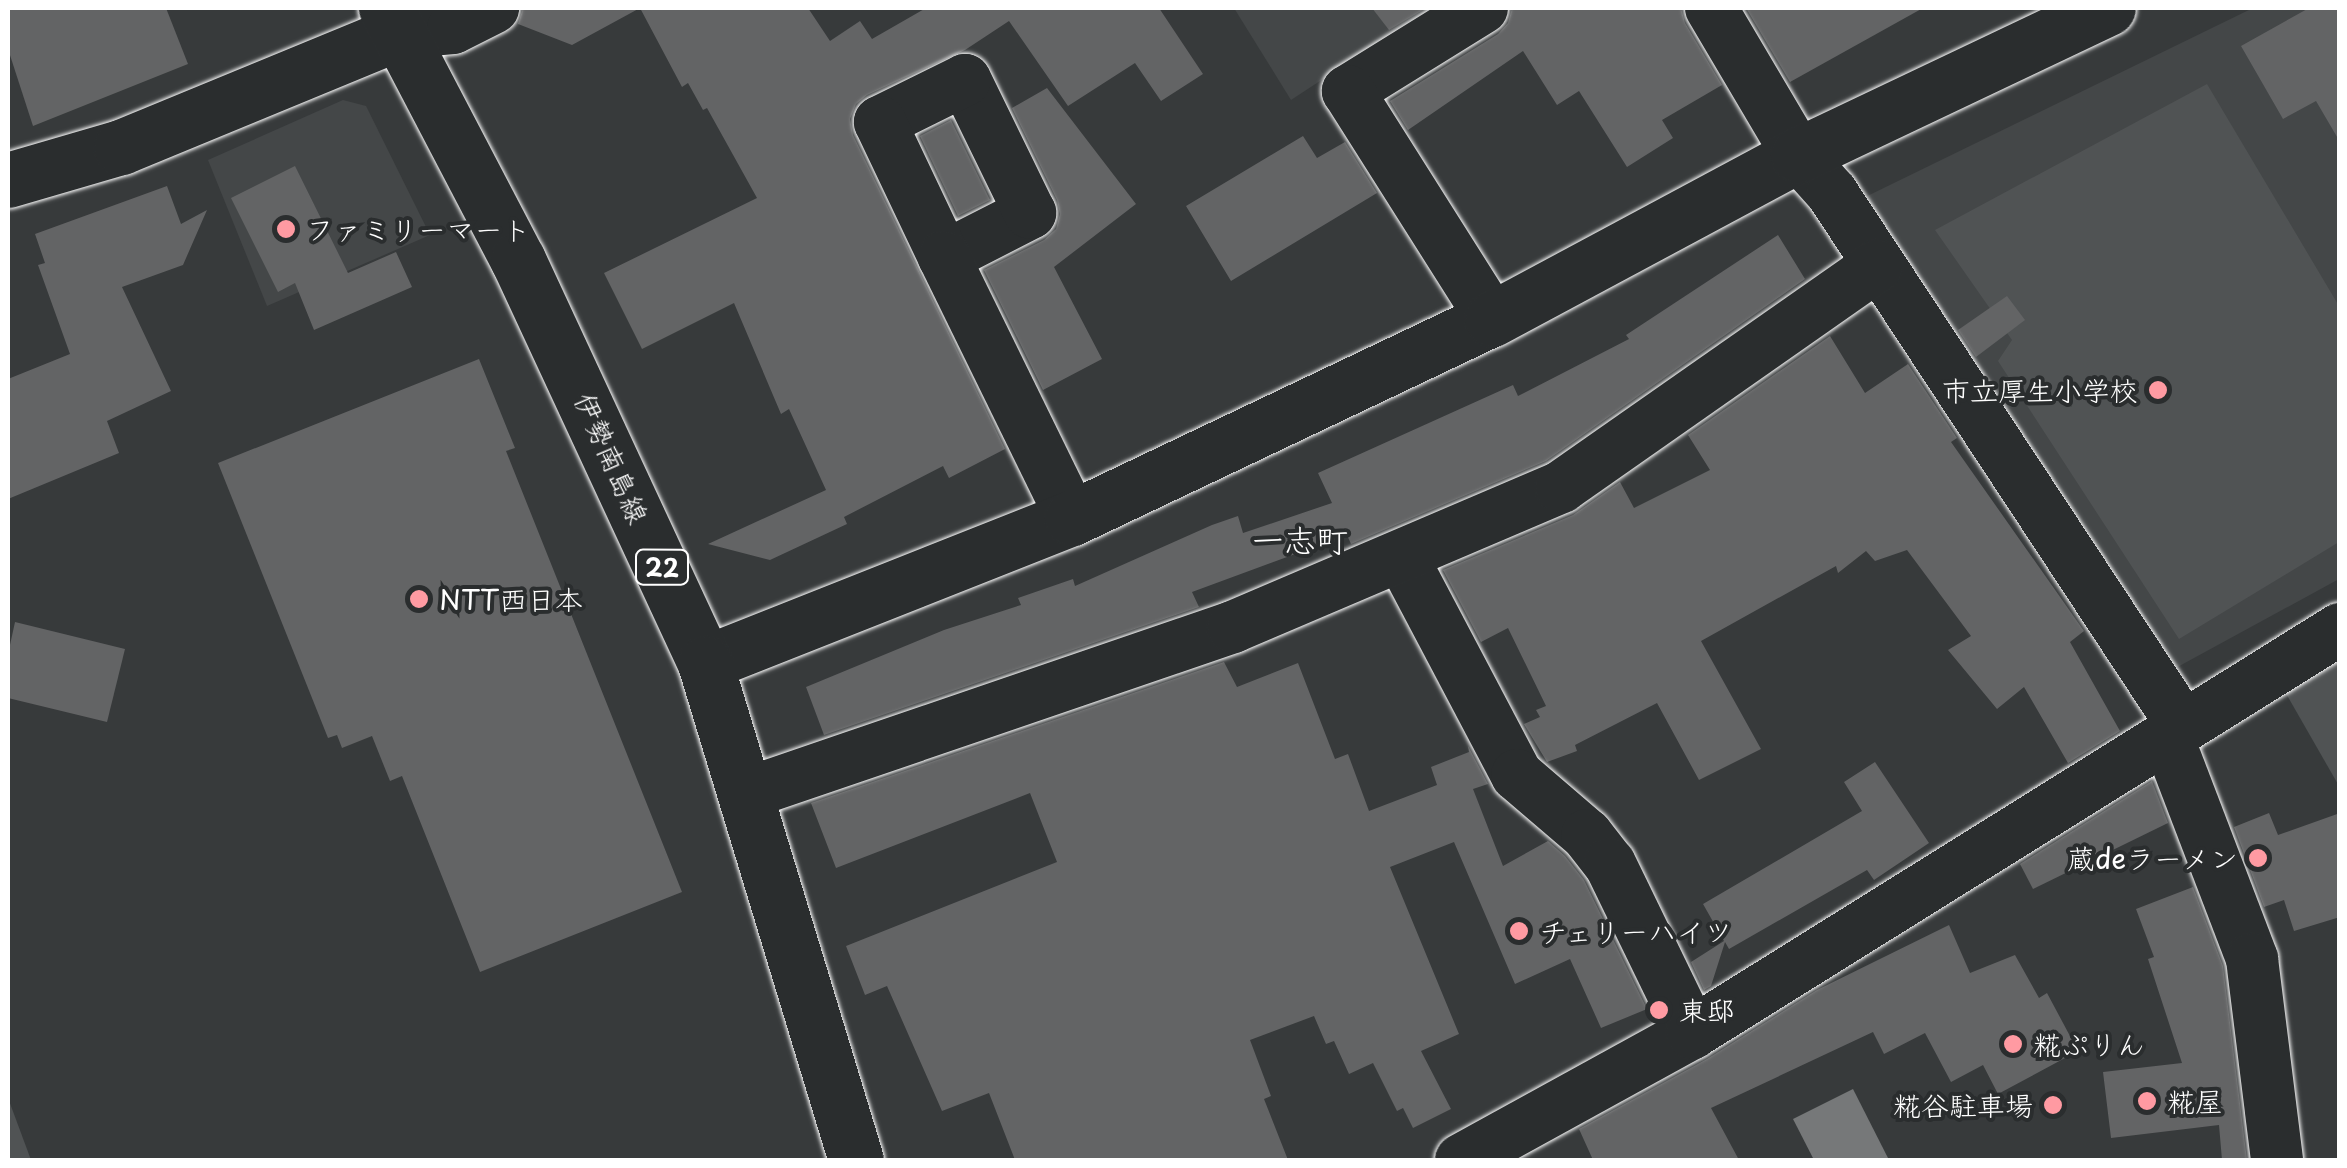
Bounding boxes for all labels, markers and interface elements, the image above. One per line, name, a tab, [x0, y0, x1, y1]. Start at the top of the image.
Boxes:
place label: ファミリーマート	[306, 212, 530, 246]
marker: ファミリーマート	[275, 218, 297, 240]
place label: 市立厚生小学校	[1942, 373, 2138, 407]
marker: 市立厚生小学校	[2147, 379, 2169, 401]
street label: 伊勢南島線	[568, 387, 656, 529]
district label: 一志町	[1252, 520, 1348, 558]
road number: 22	[634, 547, 690, 587]
place label: NTT西日本	[439, 582, 583, 616]
marker: NTT西日本	[408, 588, 430, 610]
place label: 蔵deラーメン	[2067, 841, 2238, 875]
marker: 蔵deラーメン	[2247, 847, 2269, 869]
place label: チェリーハイツ	[1539, 914, 1735, 948]
marker: チェリーハイツ	[1508, 920, 1530, 942]
place label: 東邸	[1679, 993, 1735, 1027]
marker: 東邸	[1648, 999, 1670, 1021]
place label: 糀ぷりん	[2033, 1027, 2145, 1061]
marker: 糀ぷりん	[2002, 1033, 2024, 1055]
place label: 糀屋	[2167, 1084, 2223, 1118]
place label: 糀谷駐車場	[1893, 1088, 2033, 1122]
marker: 糀屋	[2136, 1090, 2158, 1112]
marker: 糀谷駐車場	[2042, 1094, 2064, 1116]

